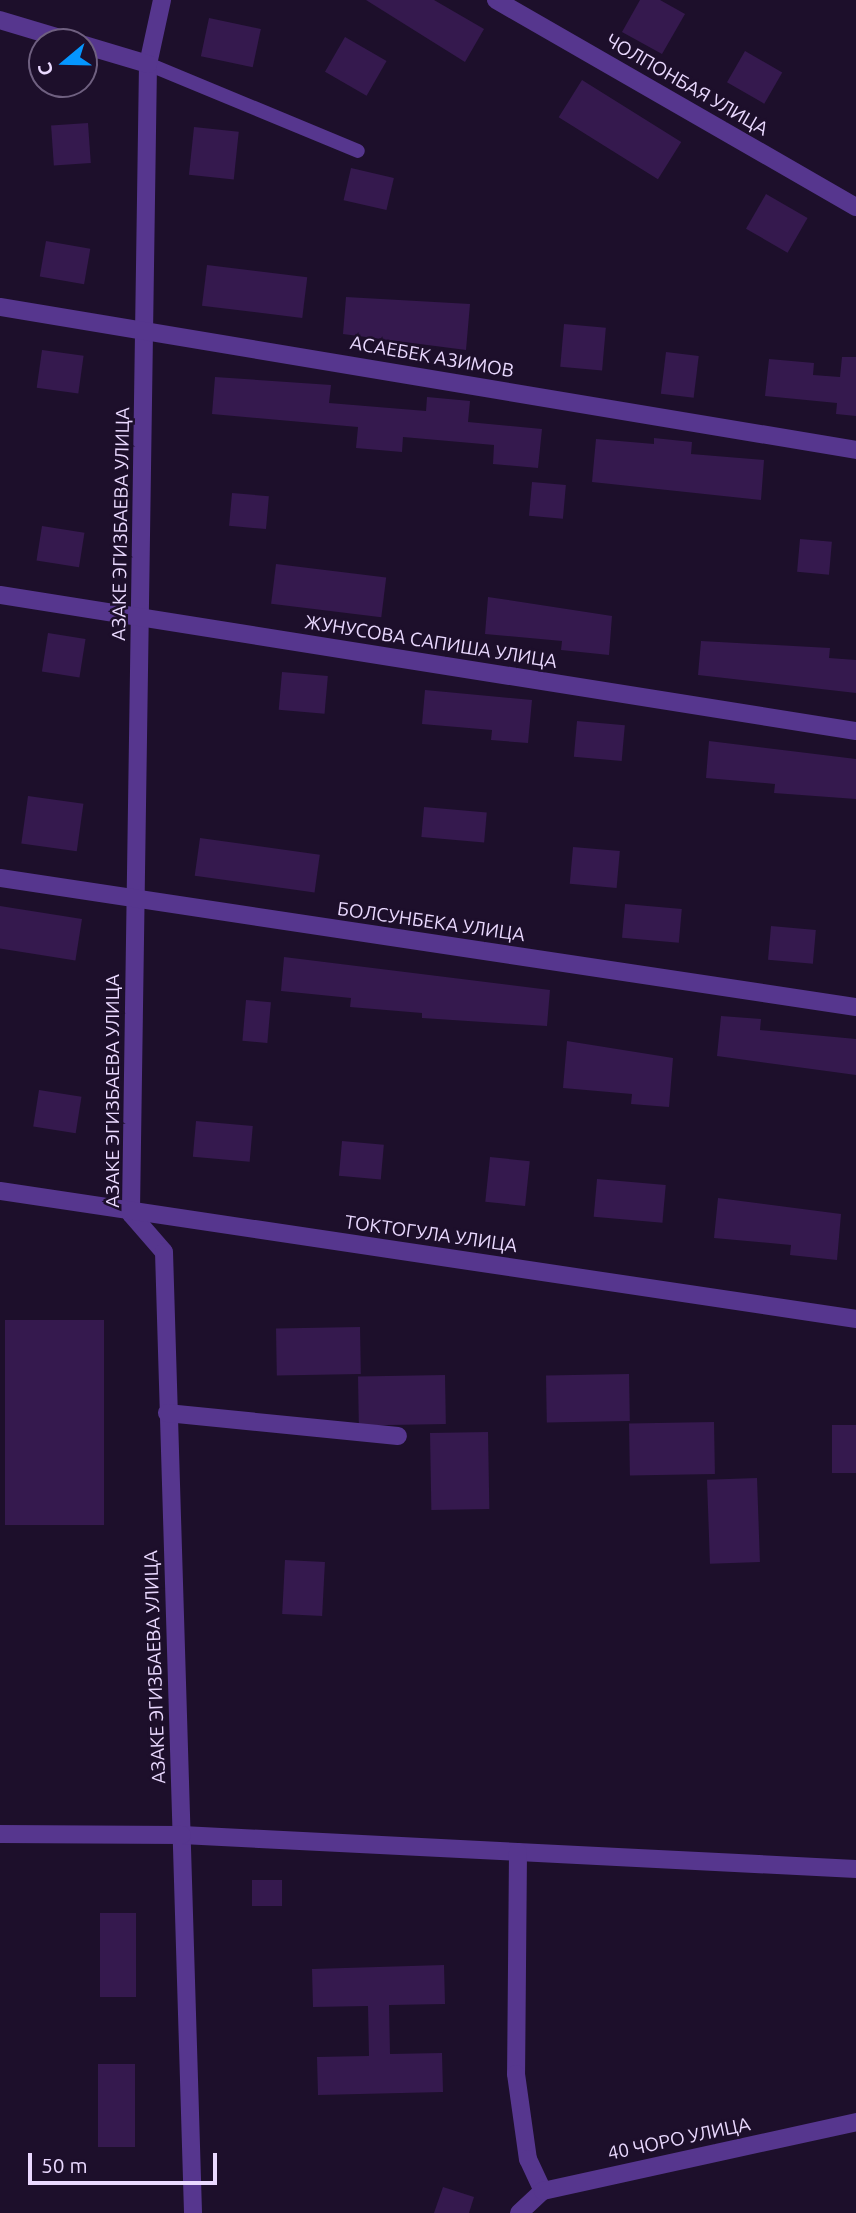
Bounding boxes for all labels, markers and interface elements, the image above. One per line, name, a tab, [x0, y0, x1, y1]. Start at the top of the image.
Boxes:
north arrow	[28, 28, 98, 98]
street label: ЧОЛПОНБАЯ УЛИЦА	[602, 29, 772, 141]
text: С	[33, 60, 57, 79]
street label: АСАЕБЕК АЗИМОВ	[348, 331, 516, 383]
street label: АЗАКЕ ЭГИЗБАЕВА УЛИЦА	[108, 407, 134, 641]
street label: ЖУНУСОВА САПИША УЛИЦА	[303, 611, 559, 673]
street label: БОЛСУНБЕКА УЛИЦА	[336, 898, 526, 946]
street label: АЗАКЕ ЭГИЗБАЕВА УЛИЦА	[102, 974, 124, 1208]
street label: ТОКТОГУЛА УЛИЦА	[343, 1211, 519, 1257]
street label: АЗАКЕ ЭГИЗБАЕВА УЛИЦА	[140, 1550, 170, 1784]
street label: 40 ЧОРО УЛИЦА	[606, 2113, 752, 2165]
scale bar	[32, 2140, 220, 2184]
text: 50 m	[41, 2153, 88, 2177]

